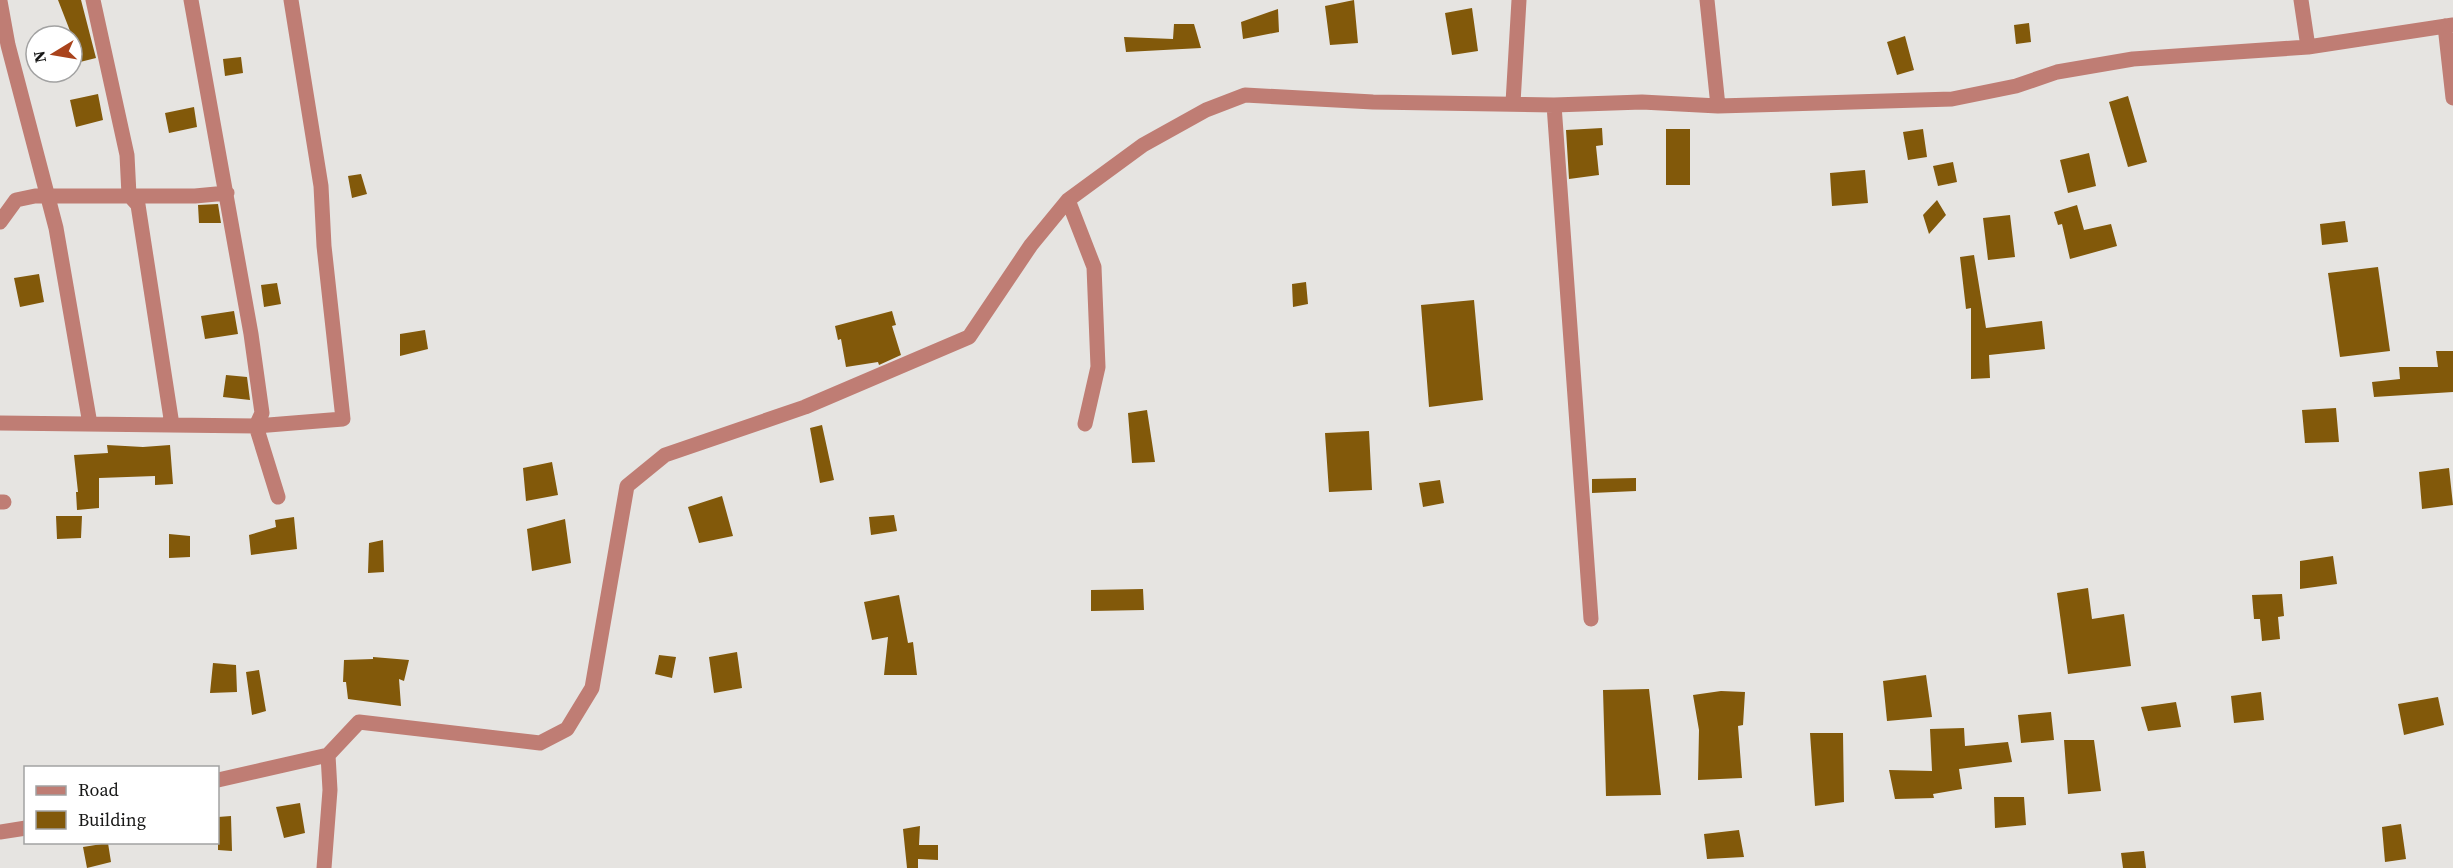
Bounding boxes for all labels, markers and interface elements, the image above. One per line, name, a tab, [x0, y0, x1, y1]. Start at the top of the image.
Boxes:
north arrow	[24, 24, 84, 84]
text: N	[27, 49, 51, 65]
legend	[24, 766, 219, 844]
text: Road	[78, 777, 119, 802]
text: Building	[78, 807, 146, 832]

